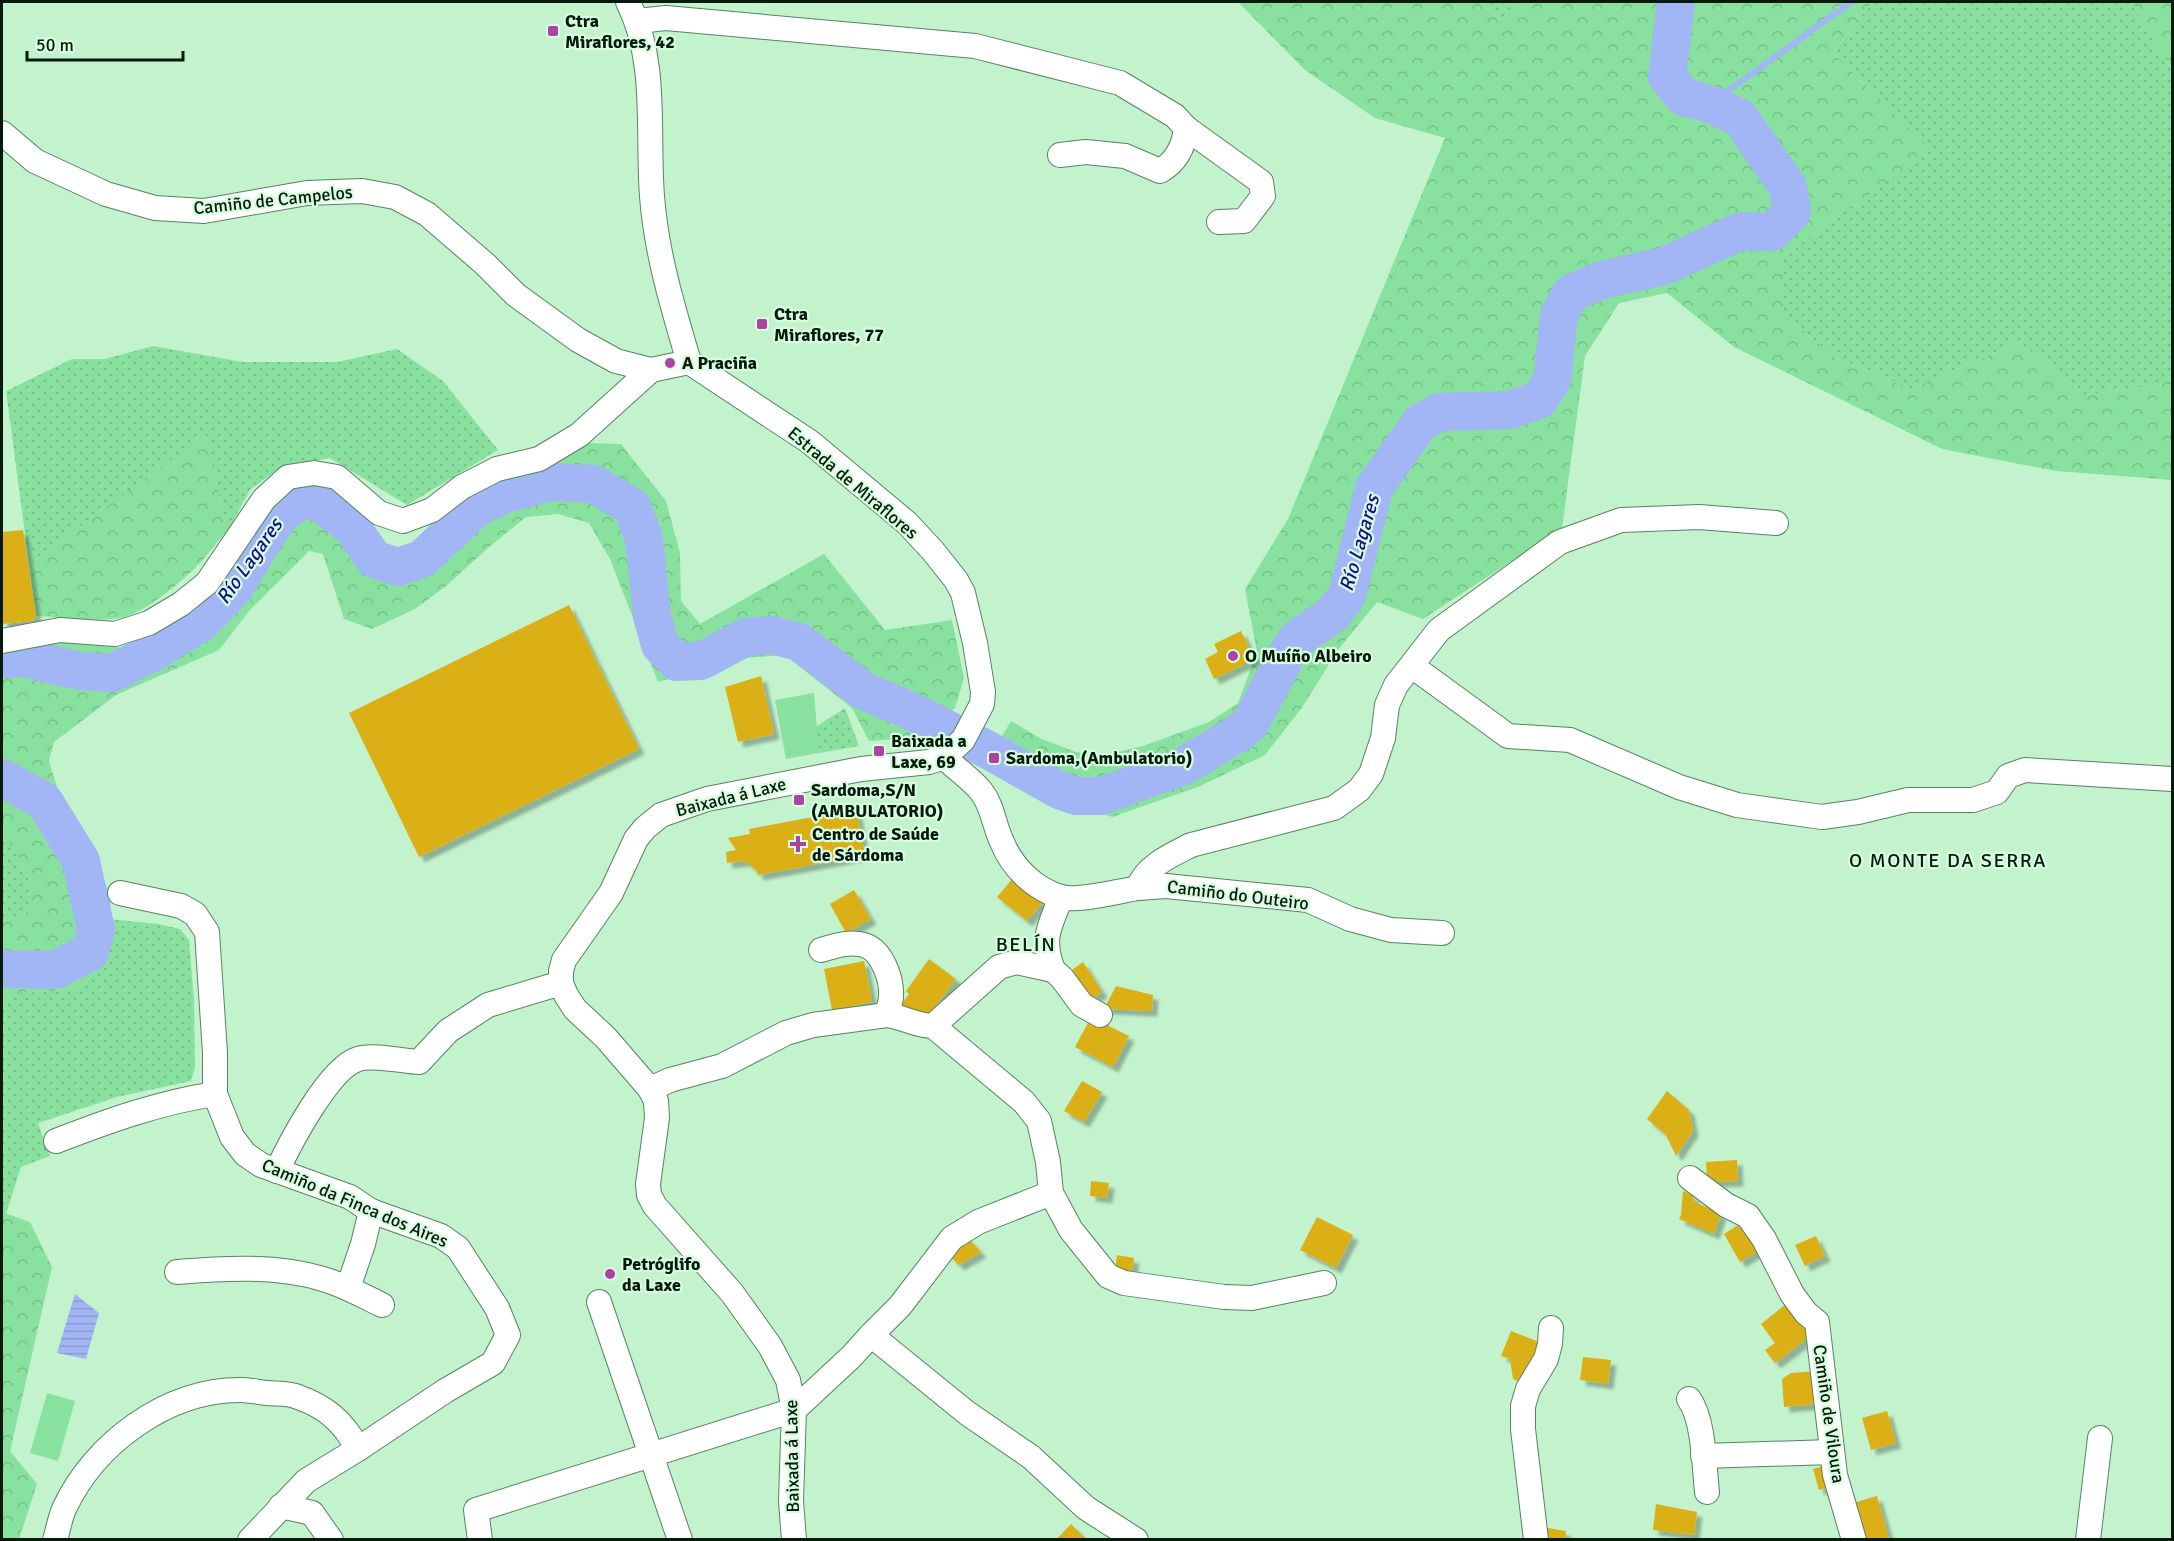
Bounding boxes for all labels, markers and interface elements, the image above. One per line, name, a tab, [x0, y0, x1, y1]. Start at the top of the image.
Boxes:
place label: Ctra Miraflores, 42	[565, 10, 675, 53]
scale bar	[27, 24, 183, 62]
marker: Ctra Miraflores, 42	[546, 24, 560, 38]
text: 50 m	[36, 34, 74, 56]
street label: Camiño de Campelos	[192, 181, 354, 219]
place label: Ctra Miraflores, 77	[774, 303, 884, 346]
marker: Ctra Miraflores, 77	[755, 317, 769, 331]
place label: A Praciña	[682, 352, 757, 374]
marker: A Praciña	[663, 356, 677, 370]
street label: Estrada de Miraflores	[783, 422, 923, 544]
water label: Río Lagares	[1334, 490, 1386, 594]
water label: Río Lagares	[211, 512, 289, 609]
place label: O Muíño Albeiro	[1245, 645, 1372, 667]
marker: O Muíño Albeiro	[1226, 649, 1240, 663]
place label: Baixada a Laxe, 69	[891, 730, 967, 773]
marker: Baixada a Laxe, 69	[872, 744, 886, 758]
place label: Sardoma,(Ambulatorio)	[1006, 747, 1192, 769]
marker: Sardoma,(Ambulatorio)	[987, 751, 1001, 765]
street label: Baixada á Laxe	[673, 773, 789, 821]
place label: Sardoma,S/N (AMBULATORIO)	[811, 779, 944, 822]
marker: Sardoma,S/N (AMBULATORIO)	[792, 793, 806, 807]
place label: Centro de Saúde de Sárdoma	[812, 823, 939, 866]
marker: Centro de Saúde de Sárdoma	[789, 835, 807, 853]
district label: O MONTE DA SERRA	[1849, 848, 2047, 873]
street label: Camiño do Outeiro	[1166, 875, 1310, 915]
district label: BELÍN	[996, 932, 1056, 957]
street label: Camiño da Finca dos Aires	[259, 1154, 452, 1252]
place label: Petróglifo da Laxe	[622, 1253, 700, 1296]
marker: Petróglifo da Laxe	[603, 1267, 617, 1281]
street label: Camiño de Viloura	[1808, 1343, 1850, 1485]
street label: Baixada á Laxe	[780, 1399, 804, 1513]

